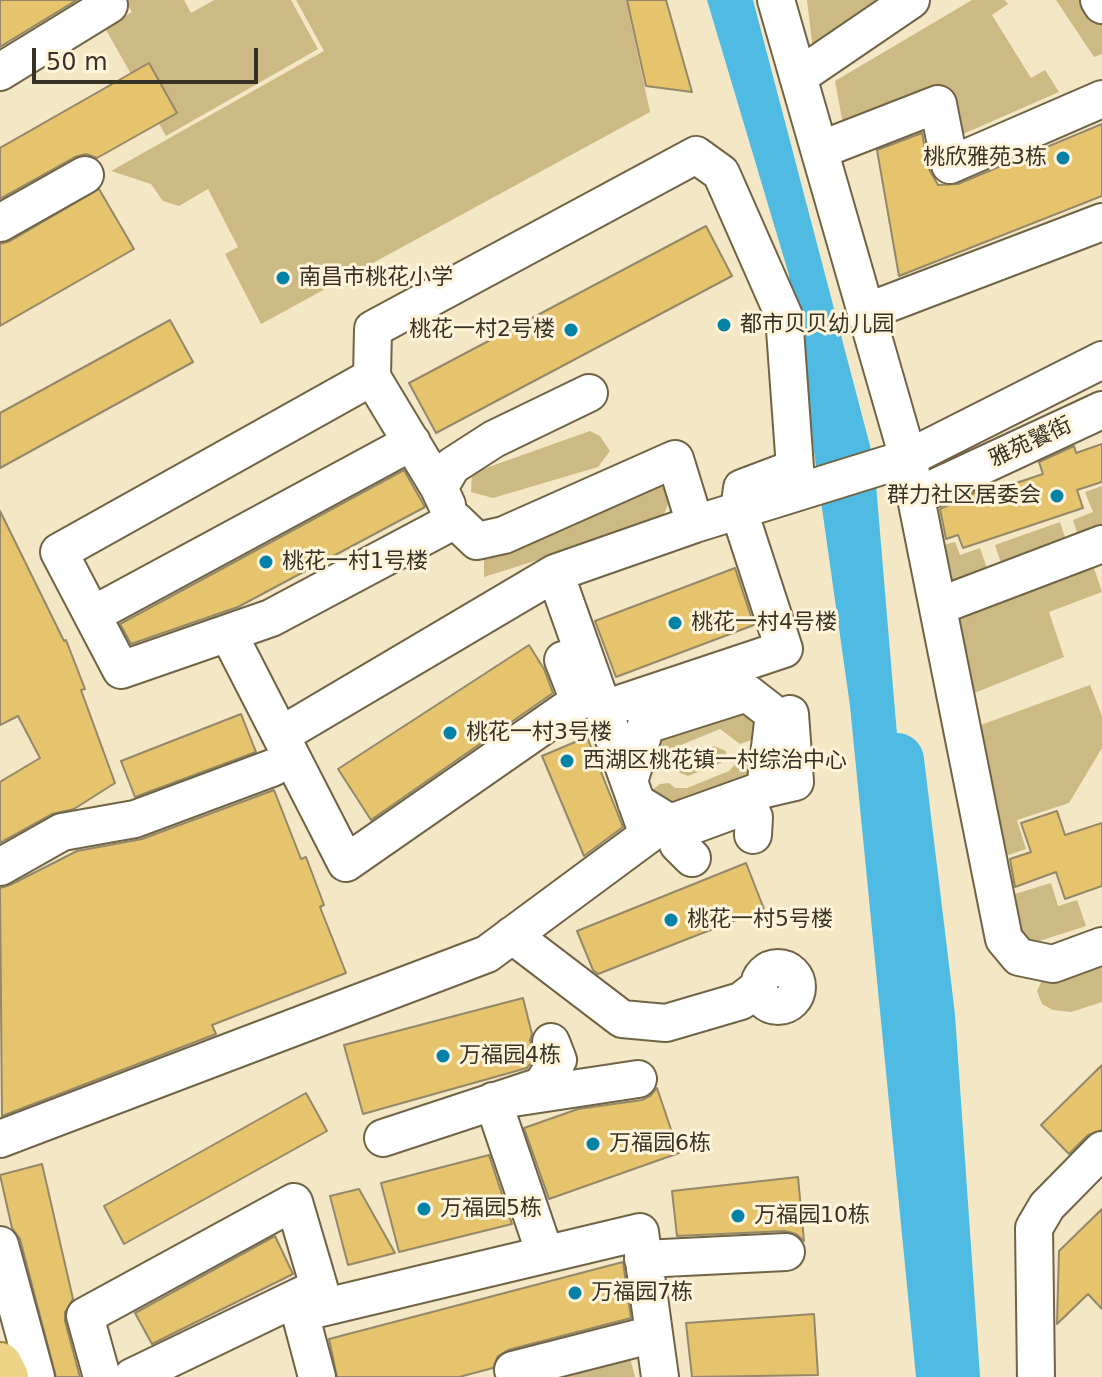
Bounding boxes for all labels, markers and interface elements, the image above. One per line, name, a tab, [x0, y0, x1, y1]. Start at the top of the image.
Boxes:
scale bar	[36, 32, 262, 82]
text: 50 m	[46, 48, 108, 76]
place label: 桃欣雅苑3栋	[923, 145, 1047, 171]
marker: 桃欣雅苑3栋	[1054, 149, 1072, 167]
place label: 南昌市桃花小学	[299, 265, 453, 291]
marker: 南昌市桃花小学	[274, 269, 292, 287]
place label: 都市贝贝幼儿园	[740, 312, 894, 338]
marker: 都市贝贝幼儿园	[715, 316, 733, 334]
place label: 桃花一村2号楼	[409, 317, 555, 343]
marker: 桃花一村2号楼	[562, 321, 580, 339]
street label: 雅苑饕街	[986, 412, 1076, 474]
place label: 群力社区居委会	[887, 483, 1041, 509]
marker: 群力社区居委会	[1048, 487, 1066, 505]
place label: 桃花一村1号楼	[282, 549, 428, 575]
marker: 桃花一村1号楼	[257, 553, 275, 571]
place label: 桃花一村4号楼	[691, 610, 837, 636]
marker: 桃花一村4号楼	[666, 614, 684, 632]
place label: 桃花一村3号楼	[466, 720, 612, 746]
marker: 桃花一村3号楼	[441, 724, 459, 742]
place label: 西湖区桃花镇一村综治中心	[583, 748, 847, 774]
marker: 西湖区桃花镇一村综治中心	[558, 752, 576, 770]
place label: 桃花一村5号楼	[687, 907, 833, 933]
marker: 桃花一村5号楼	[662, 911, 680, 929]
place label: 万福园4栋	[459, 1043, 561, 1069]
marker: 万福园4栋	[434, 1047, 452, 1065]
place label: 万福园6栋	[609, 1131, 711, 1157]
marker: 万福园6栋	[584, 1135, 602, 1153]
place label: 万福园5栋	[440, 1196, 542, 1222]
marker: 万福园5栋	[415, 1200, 433, 1218]
place label: 万福园10栋	[754, 1203, 870, 1229]
marker: 万福园10栋	[729, 1207, 747, 1225]
place label: 万福园7栋	[591, 1280, 693, 1306]
marker: 万福园7栋	[566, 1284, 584, 1302]

